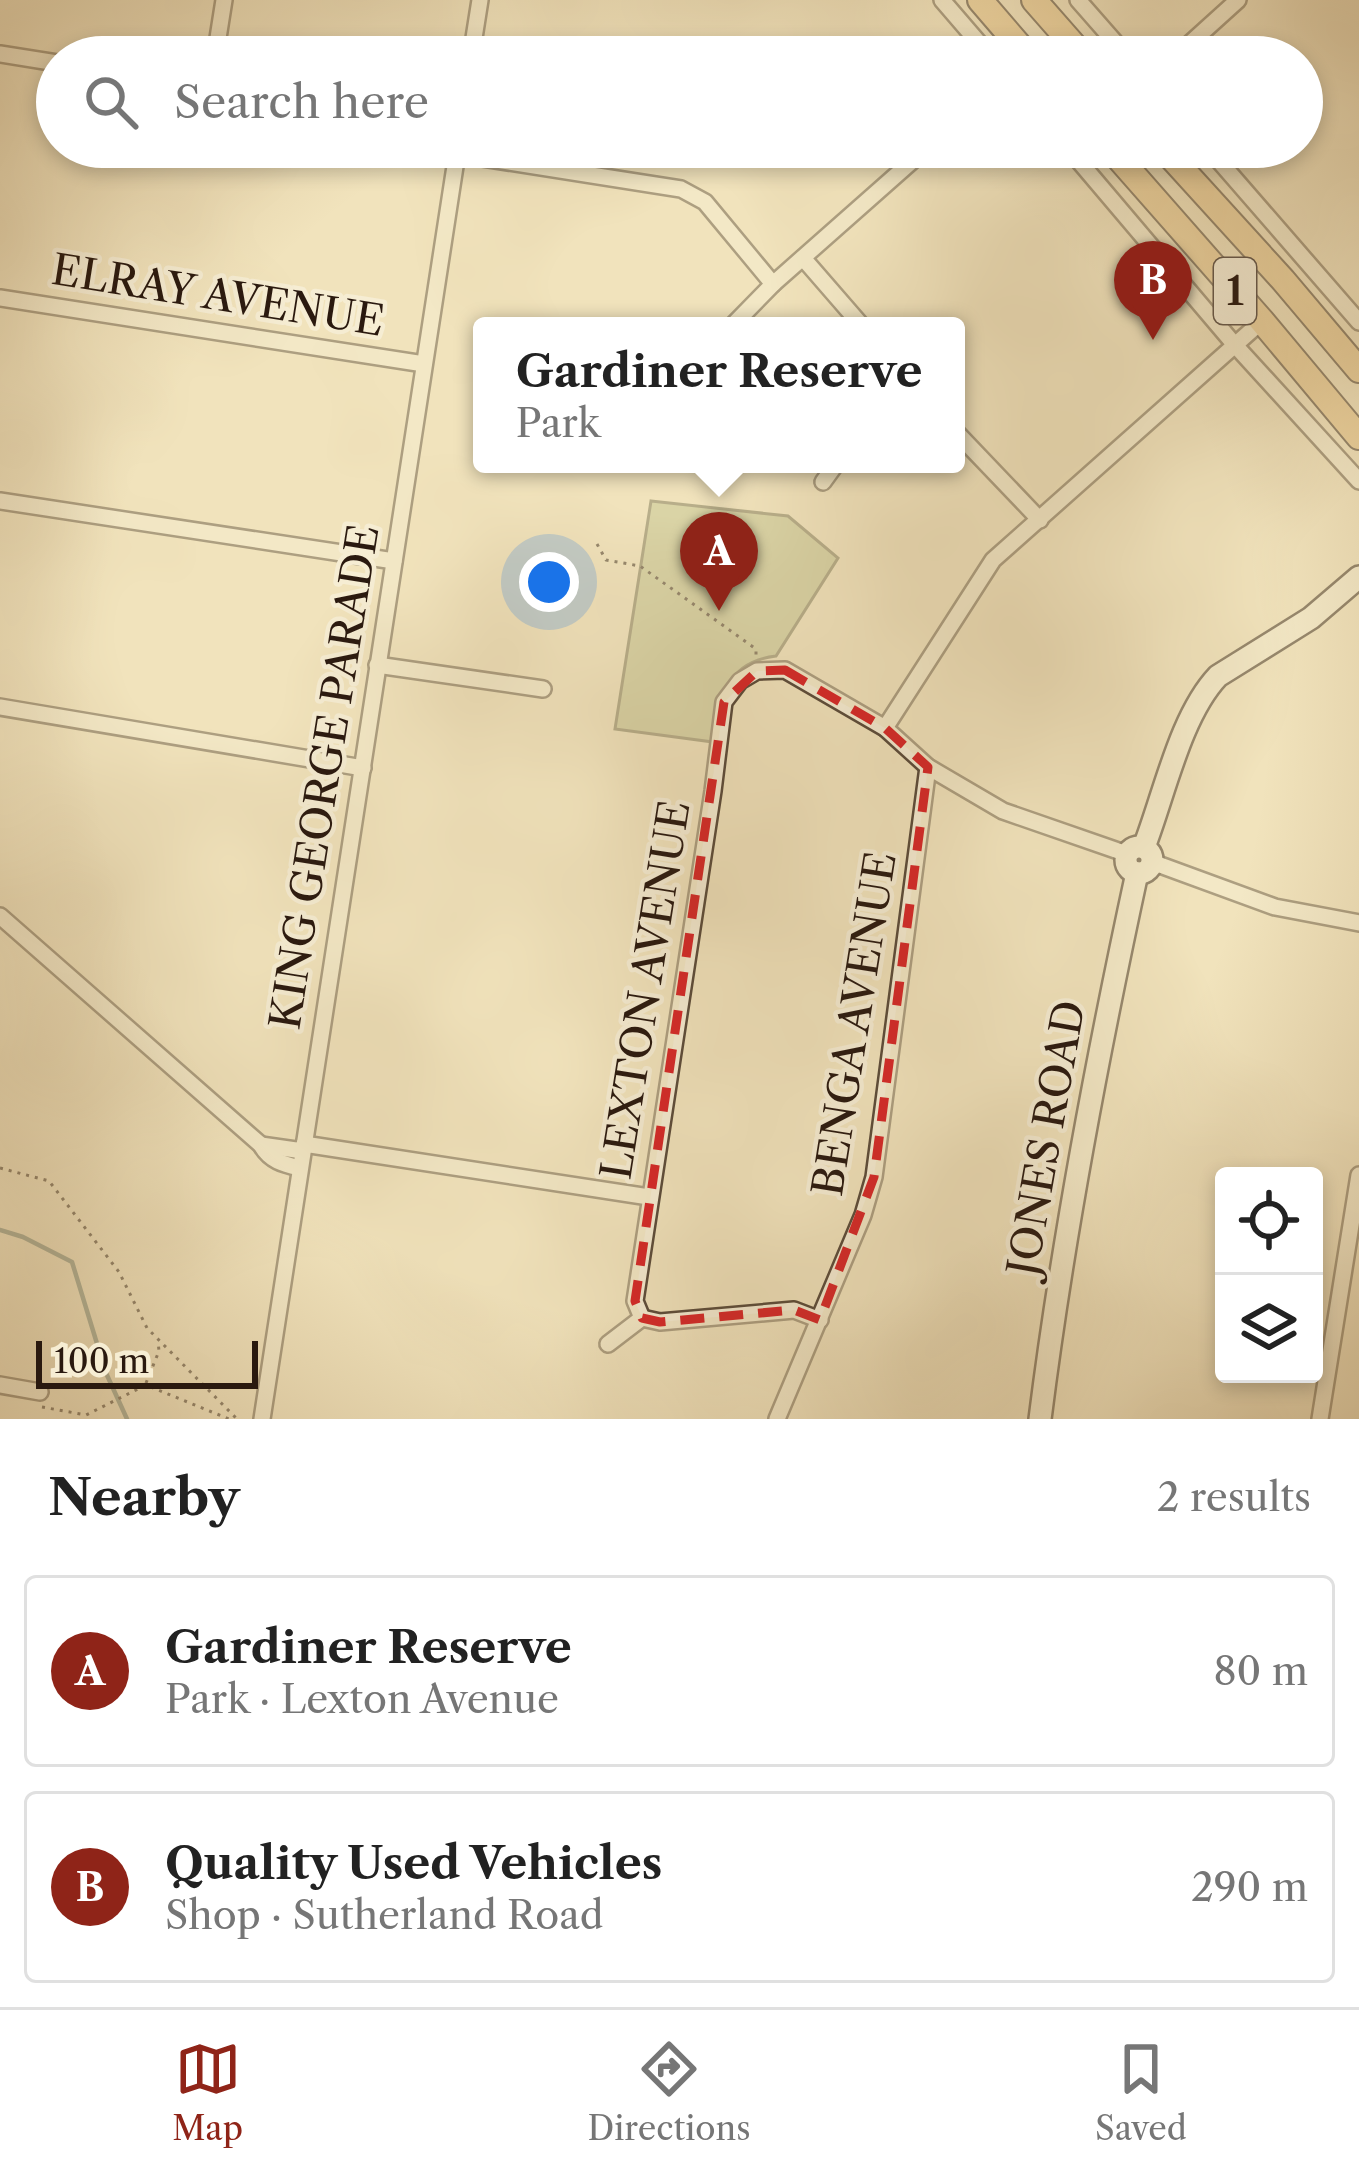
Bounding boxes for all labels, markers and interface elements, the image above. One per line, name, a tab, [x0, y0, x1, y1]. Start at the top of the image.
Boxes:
search box	[36, 36, 1323, 168]
icon: search	[78, 69, 144, 135]
text: Search here	[174, 74, 429, 130]
pin: B	[1114, 241, 1192, 340]
street label: ELRAY AVENUE	[48, 243, 388, 347]
road number: 1	[1214, 258, 1256, 324]
popup	[473, 317, 965, 473]
text: Gardiner Reserve	[516, 343, 922, 399]
text: Park	[516, 399, 600, 447]
pin: A	[680, 512, 758, 611]
street label: KING GEORGE PARADE	[258, 521, 390, 1033]
your location	[519, 552, 579, 612]
street label: LEXTON AVENUE	[589, 797, 701, 1183]
street label: BENGA AVENUE	[801, 848, 907, 1200]
street label: JONES ROAD	[995, 996, 1096, 1286]
map controls	[1215, 1167, 1323, 1383]
button: locate	[1215, 1167, 1323, 1275]
button: layers	[1215, 1275, 1323, 1383]
scale bar	[36, 1335, 258, 1388]
text: 100 m	[54, 1341, 149, 1382]
text: Nearby	[48, 1466, 240, 1528]
text: 2 results	[1157, 1473, 1311, 1521]
text: Gardiner Reserve	[165, 1619, 572, 1675]
text: A	[75, 1647, 105, 1695]
text: 80 m	[1213, 1647, 1308, 1695]
text: Park · Lexton Avenue	[165, 1675, 559, 1723]
text: Quality Used Vehicles	[165, 1835, 662, 1891]
text: B	[76, 1863, 105, 1911]
text: 290 m	[1191, 1863, 1308, 1911]
text: Shop · Sutherland Road	[165, 1891, 603, 1939]
tab: Map	[172, 2036, 243, 2149]
tab: Directions	[588, 2036, 751, 2149]
tab: Saved	[1095, 2036, 1187, 2149]

